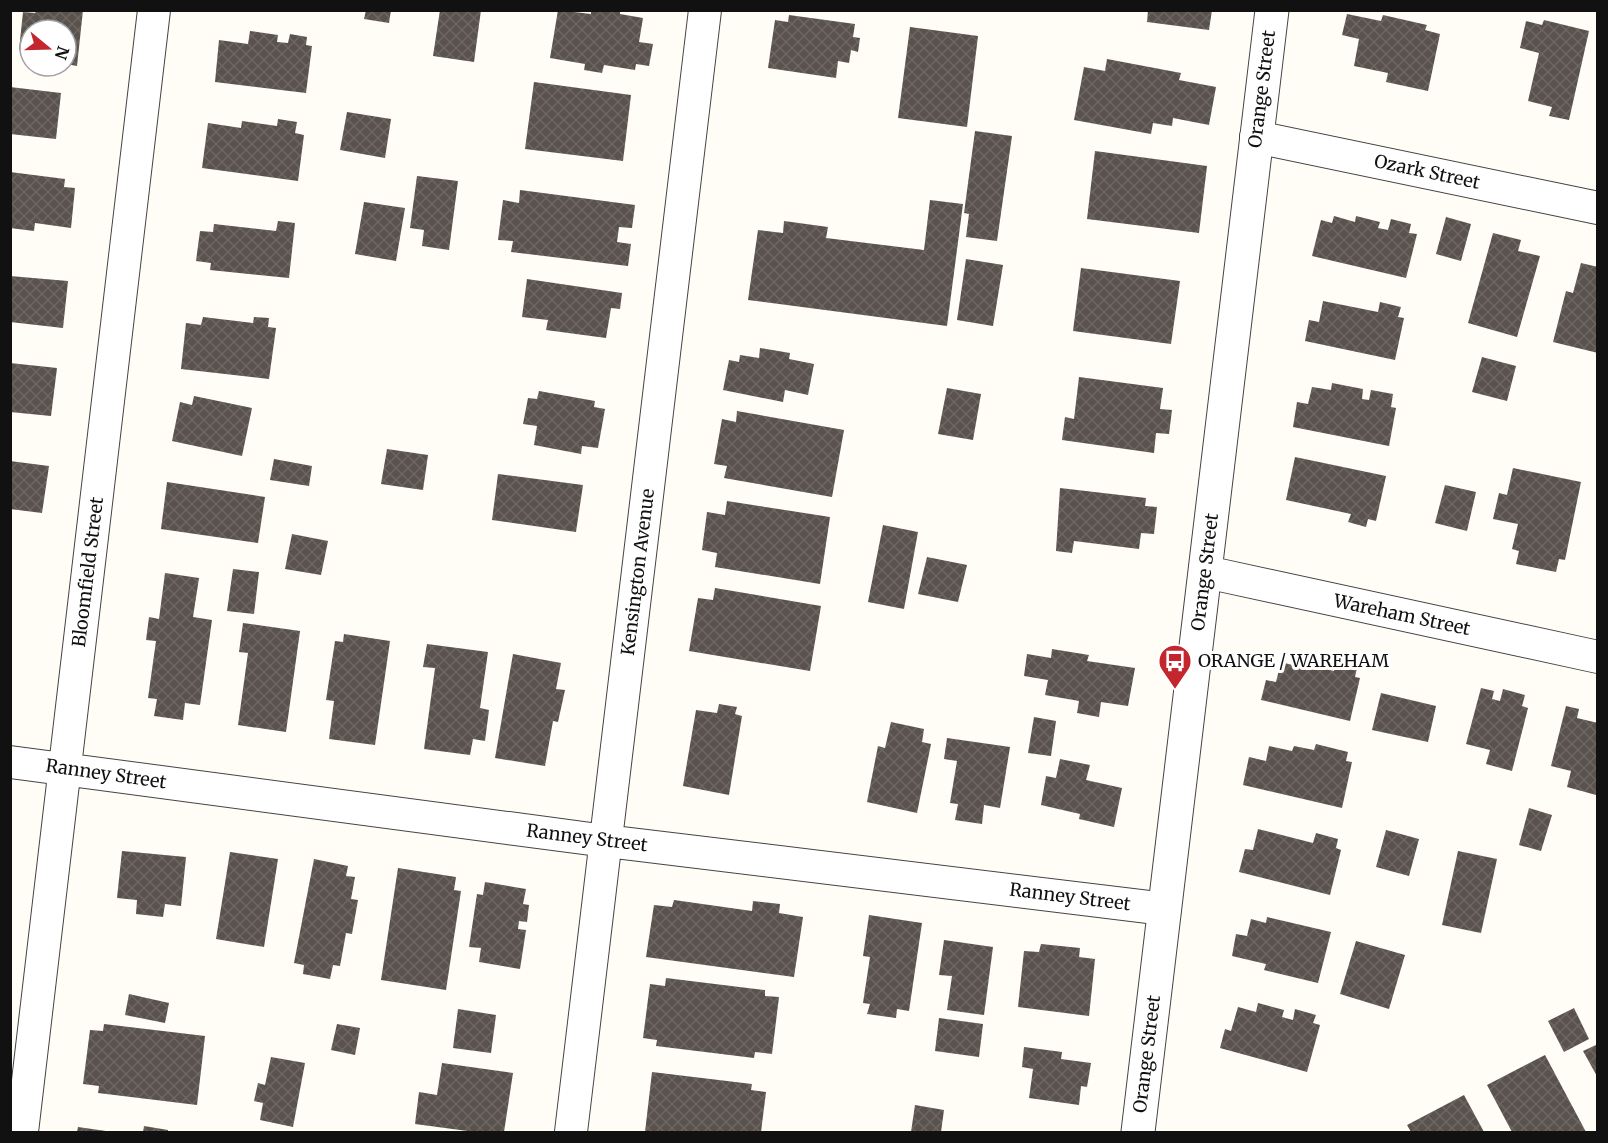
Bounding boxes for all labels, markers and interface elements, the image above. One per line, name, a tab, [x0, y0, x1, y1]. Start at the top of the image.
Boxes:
north arrow	[18, 18, 78, 78]
street label: Orange Street	[1243, 29, 1280, 149]
text: N	[51, 44, 74, 62]
street label: Ozark Street	[1372, 149, 1482, 194]
street label: Kensington Avenue	[616, 487, 659, 657]
street label: Bloomfield Street	[67, 496, 108, 648]
street label: Orange Street	[1186, 512, 1223, 632]
street label: Wareham Street	[1331, 589, 1472, 640]
bus stop icon: ORANGE / WAREHAM	[1157, 643, 1193, 690]
place label: ORANGE / WAREHAM	[1198, 649, 1389, 672]
street label: Ranney Street	[44, 754, 168, 793]
street label: Ranney Street	[525, 819, 649, 856]
street label: Ranney Street	[1008, 878, 1132, 915]
street label: Orange Street	[1128, 994, 1165, 1114]

